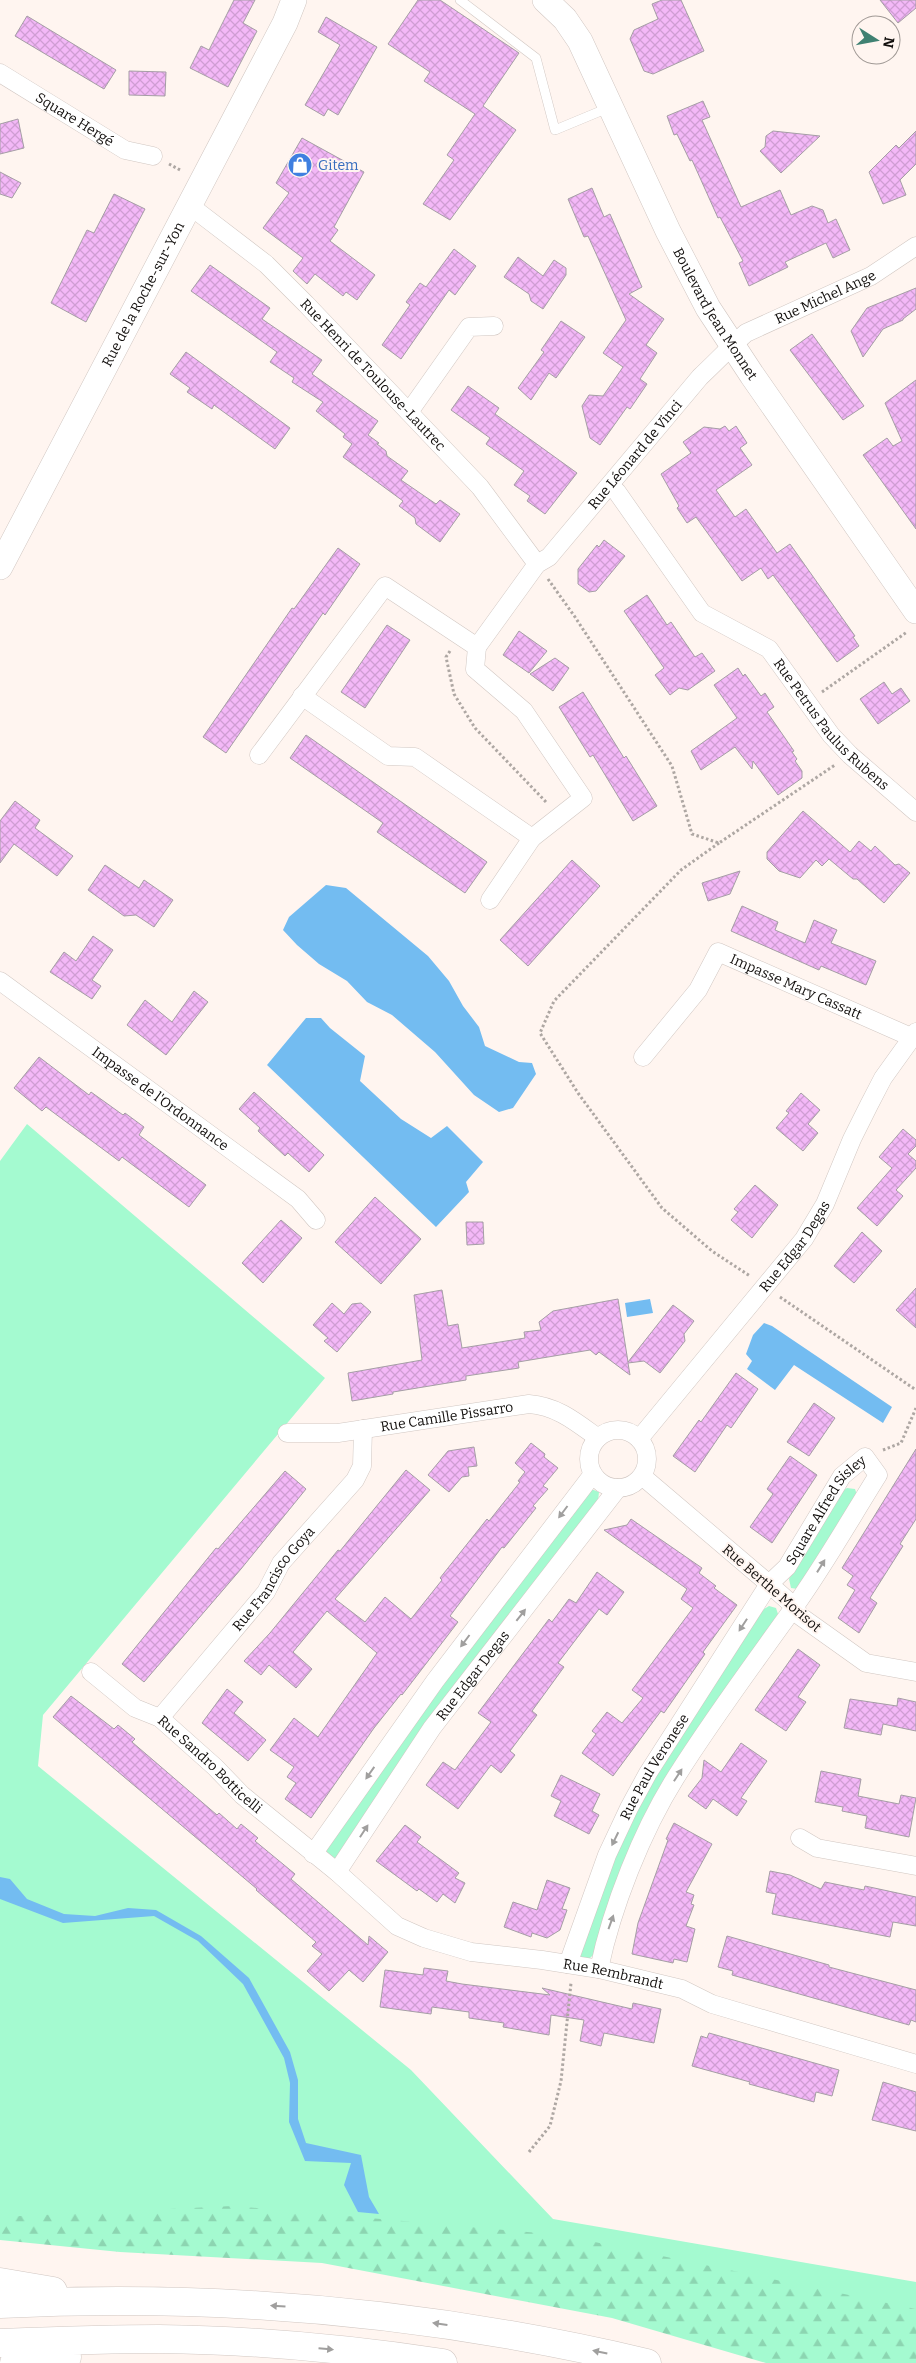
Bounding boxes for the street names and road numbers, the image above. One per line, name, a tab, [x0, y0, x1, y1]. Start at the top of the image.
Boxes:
street label: Square Hergé	[32, 89, 117, 150]
street label: Rue de la Roche-sur-Yon	[99, 219, 188, 370]
street label: Boulevard Jean Monnet	[669, 245, 761, 383]
street label: Rue Michel Ange	[772, 267, 879, 328]
street label: Rue Henri de Toulouse-Lautrec	[297, 296, 449, 454]
street label: Rue Léonard de Vinci	[585, 397, 686, 513]
street label: Rue Petrus Paulus Rubens	[770, 655, 892, 794]
street label: Impasse Mary Cassatt	[727, 950, 865, 1023]
street label: Impasse de l'Ordonnance	[89, 1043, 232, 1154]
street label: Rue Edgar Degas	[756, 1198, 834, 1295]
street label: Rue Camille Pissarro	[379, 1399, 514, 1435]
street label: Square Alfred Sisley	[782, 1452, 870, 1568]
street label: Rue Francisco Goya	[229, 1523, 319, 1635]
street label: Rue Berthe Morisot	[719, 1541, 824, 1636]
street label: Rue Edgar Degas	[433, 1627, 513, 1724]
street label: Rue Paul Veronese	[617, 1711, 693, 1823]
street label: Rue Sandro Botticelli	[154, 1712, 265, 1817]
street label: Rue Rembrandt	[562, 1955, 665, 1993]

